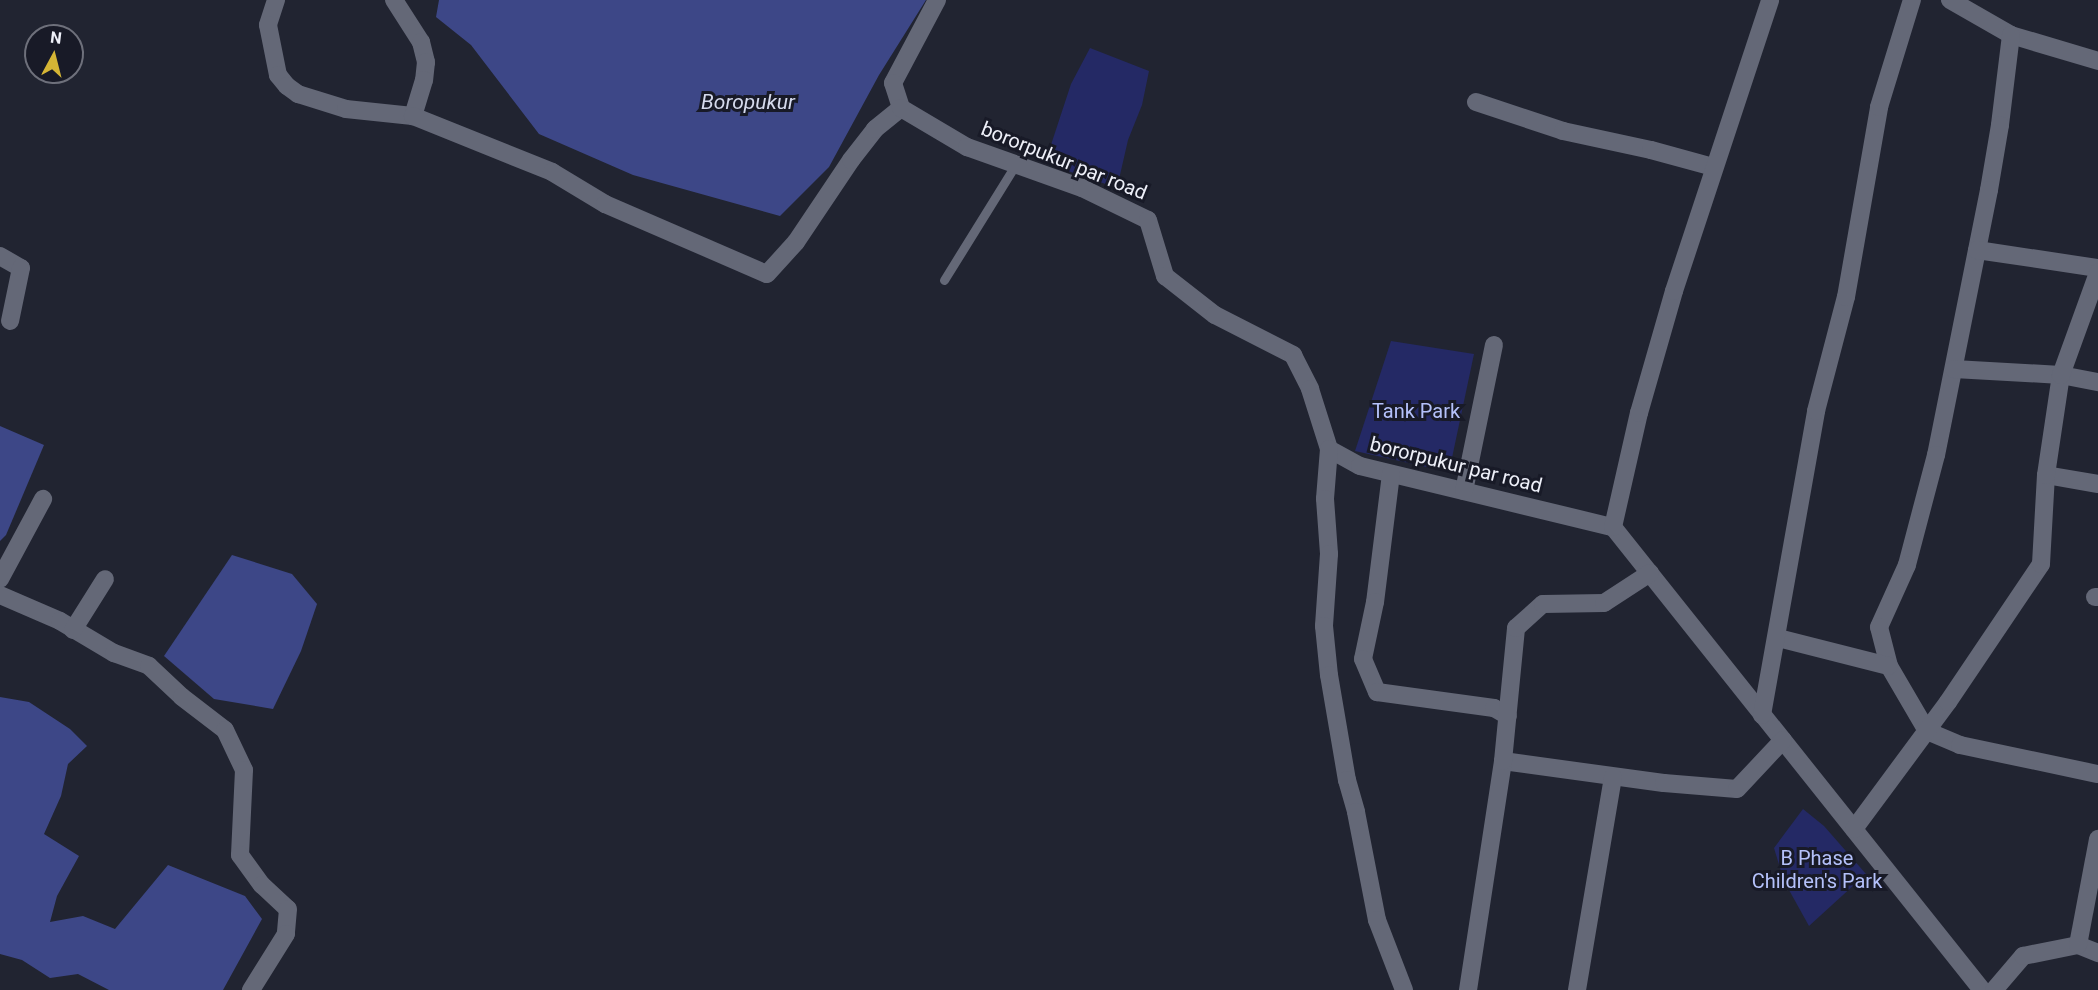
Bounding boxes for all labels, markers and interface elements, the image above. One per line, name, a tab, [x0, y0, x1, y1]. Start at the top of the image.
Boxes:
north arrow	[24, 24, 84, 84]
text: N	[49, 28, 63, 48]
water label: Boropukur	[701, 89, 795, 115]
street label: bororpukur par road	[978, 117, 1150, 205]
park label: Tank Park	[1372, 399, 1460, 423]
street label: bororpukur par road	[1367, 432, 1545, 498]
park label: B Phase Children's Park	[1752, 847, 1882, 894]

